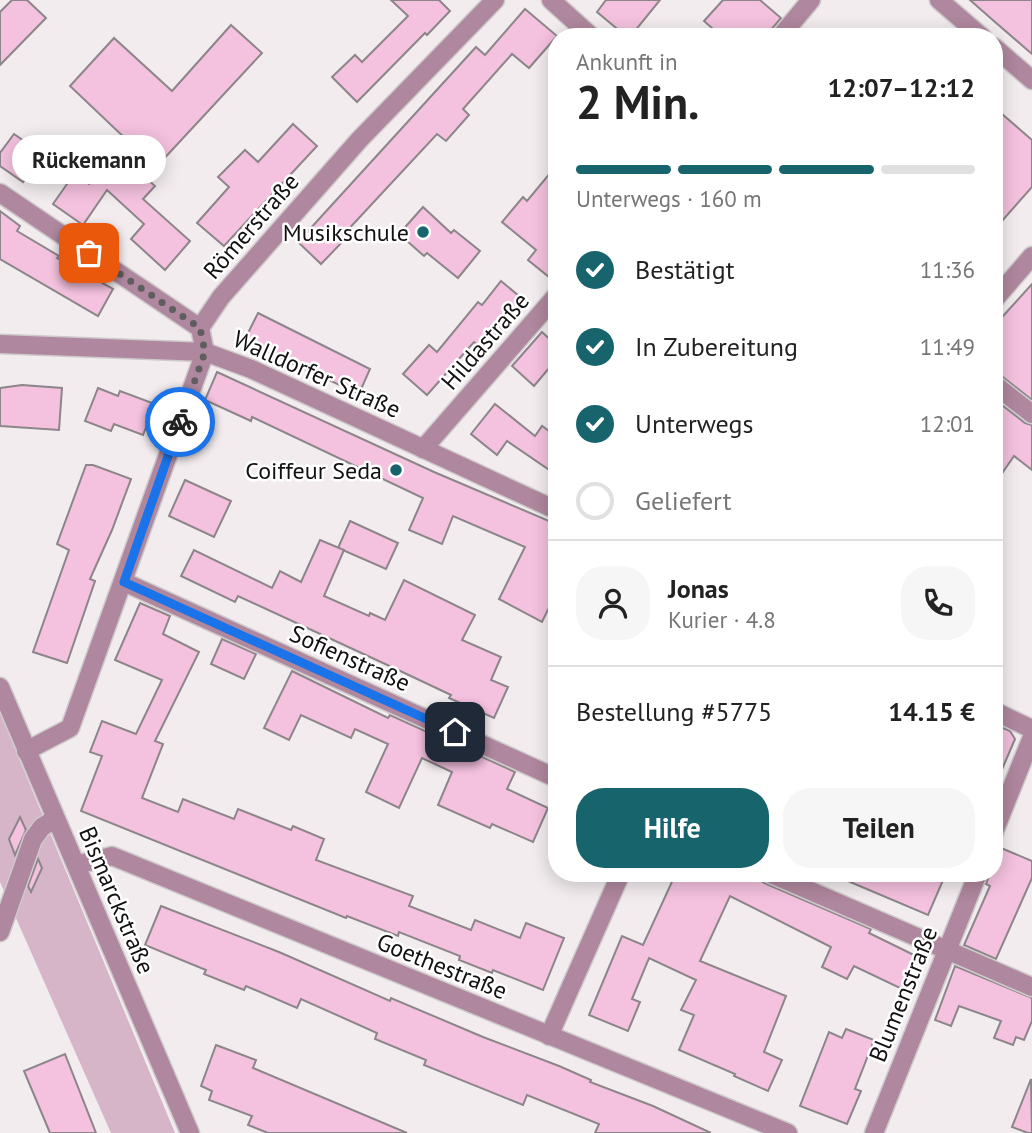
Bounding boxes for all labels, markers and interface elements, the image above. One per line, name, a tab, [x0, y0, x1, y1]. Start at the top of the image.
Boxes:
text: Ankunft in	[576, 47, 678, 76]
text: 12:07–12:12	[828, 71, 975, 104]
text: 2 Min.	[576, 72, 699, 132]
callout: Rückemann	[12, 134, 166, 183]
text: Rückemann	[32, 145, 146, 174]
street label: Römerstraße	[196, 167, 306, 285]
text: Unterwegs · 160 m	[576, 184, 762, 213]
place label: Musikschule	[283, 217, 409, 248]
pin	[59, 223, 119, 283]
marker: Musikschule	[415, 224, 431, 240]
icon: bag	[70, 234, 108, 272]
icon: check	[576, 251, 614, 289]
text: Bestätigt	[635, 253, 735, 286]
text: 11:36	[920, 255, 975, 284]
street label: Hildastraße	[434, 286, 536, 396]
street label: Walldorfer Straße	[228, 323, 406, 425]
icon: check	[576, 328, 614, 366]
text: In Zubereitung	[635, 330, 798, 363]
text: 11:49	[920, 332, 975, 361]
courier	[145, 387, 215, 457]
icon: bike	[161, 403, 199, 441]
icon: check	[576, 405, 614, 443]
text: Unterwegs	[635, 407, 753, 440]
text: 12:01	[920, 409, 975, 438]
place label: Coiffeur Seda	[245, 455, 382, 486]
marker: Coiffeur Seda	[388, 462, 404, 478]
text: Geliefert	[635, 484, 732, 517]
button: person	[576, 566, 650, 640]
button: phone	[901, 566, 975, 640]
text: Jonas	[668, 572, 729, 605]
text: Kurier · 4.8	[668, 605, 776, 634]
street label: Sofienstraße	[285, 618, 415, 698]
text: Bestellung #5775	[576, 695, 772, 728]
text: 14.15 €	[888, 695, 975, 728]
pin	[425, 702, 485, 762]
icon: home	[436, 713, 474, 751]
button: Hilfe	[576, 788, 769, 868]
button: Teilen	[783, 788, 975, 868]
street label: Bismarckstraße	[72, 822, 162, 978]
street label: Blumenstraße	[862, 922, 944, 1066]
street label: Goethestraße	[372, 926, 512, 1006]

